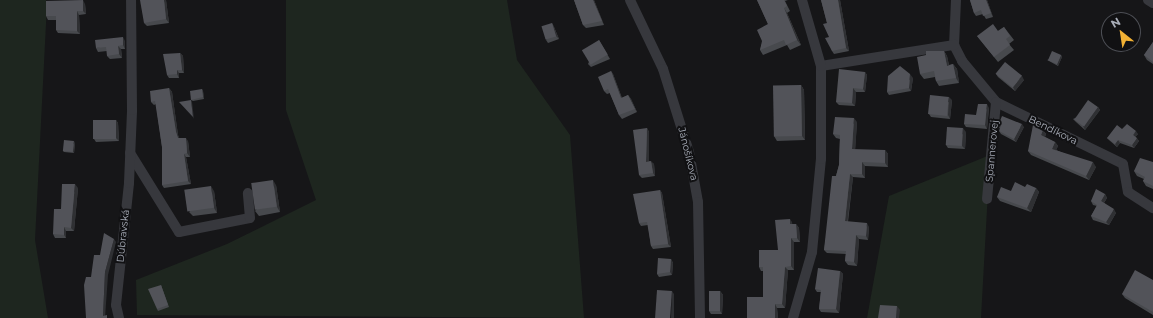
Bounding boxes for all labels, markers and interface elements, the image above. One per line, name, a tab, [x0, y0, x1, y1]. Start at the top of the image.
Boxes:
north arrow	[1101, 12, 1141, 52]
text: N	[1108, 14, 1123, 31]
street label: Bendíkova	[1027, 113, 1079, 147]
street label: Spannerovej	[983, 119, 1001, 183]
street label: Jánošíkova	[676, 126, 700, 182]
street label: Dúbravská	[114, 209, 132, 263]

